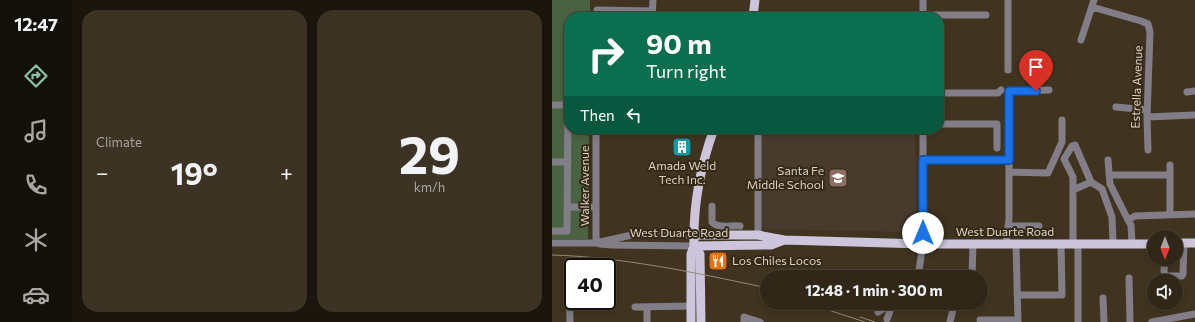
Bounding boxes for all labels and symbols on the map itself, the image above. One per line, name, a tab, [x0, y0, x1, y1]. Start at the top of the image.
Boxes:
street label: Estrella Avenue	[1128, 45, 1144, 129]
pin	[1019, 50, 1053, 91]
building icon: Amada Weld Tech Inc.	[671, 136, 693, 158]
street label: Walker Avenue	[577, 146, 591, 226]
place label: Amada Weld Tech Inc.	[648, 158, 716, 186]
place label: Santa Fe Middle School	[747, 163, 824, 191]
school or university icon: Santa Fe Middle School	[827, 167, 849, 189]
position arrow	[902, 212, 944, 254]
street label: West Duarte Road	[956, 224, 1054, 238]
street label: West Duarte Road	[630, 225, 728, 239]
north arrow	[1147, 230, 1183, 266]
restaurant icon: Los Chiles Locos	[707, 250, 729, 272]
place label: Los Chiles Locos	[732, 253, 821, 267]
speed limit sign: 40	[564, 258, 616, 310]

